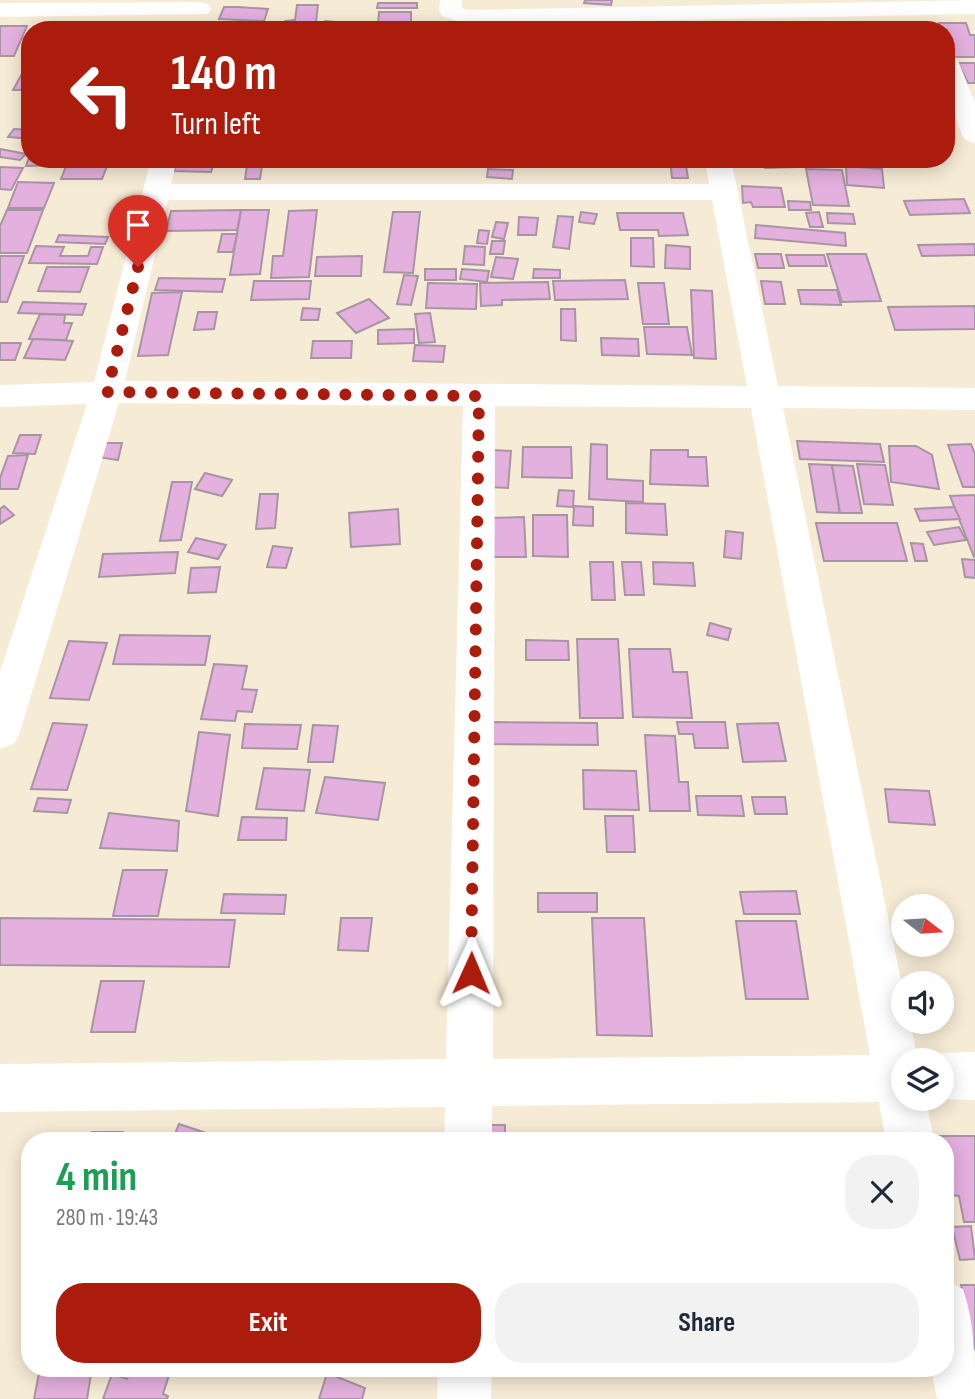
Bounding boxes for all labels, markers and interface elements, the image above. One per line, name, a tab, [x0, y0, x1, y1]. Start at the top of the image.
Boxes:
text: 140 m	[171, 45, 277, 104]
icon: left	[56, 49, 147, 140]
text: Turn left	[171, 105, 261, 144]
pin	[108, 195, 168, 267]
icon: arrive	[119, 206, 157, 244]
north arrow	[891, 894, 954, 957]
map controls	[891, 894, 954, 1111]
position arrow	[434, 936, 508, 1010]
button: sound	[891, 971, 954, 1034]
button: layers	[891, 1048, 954, 1111]
text: 4 min	[56, 1152, 137, 1203]
button: close	[845, 1155, 919, 1229]
text: 280 m · 19:43	[56, 1204, 158, 1232]
button: Exit	[56, 1283, 481, 1363]
button: Share	[495, 1283, 919, 1363]

